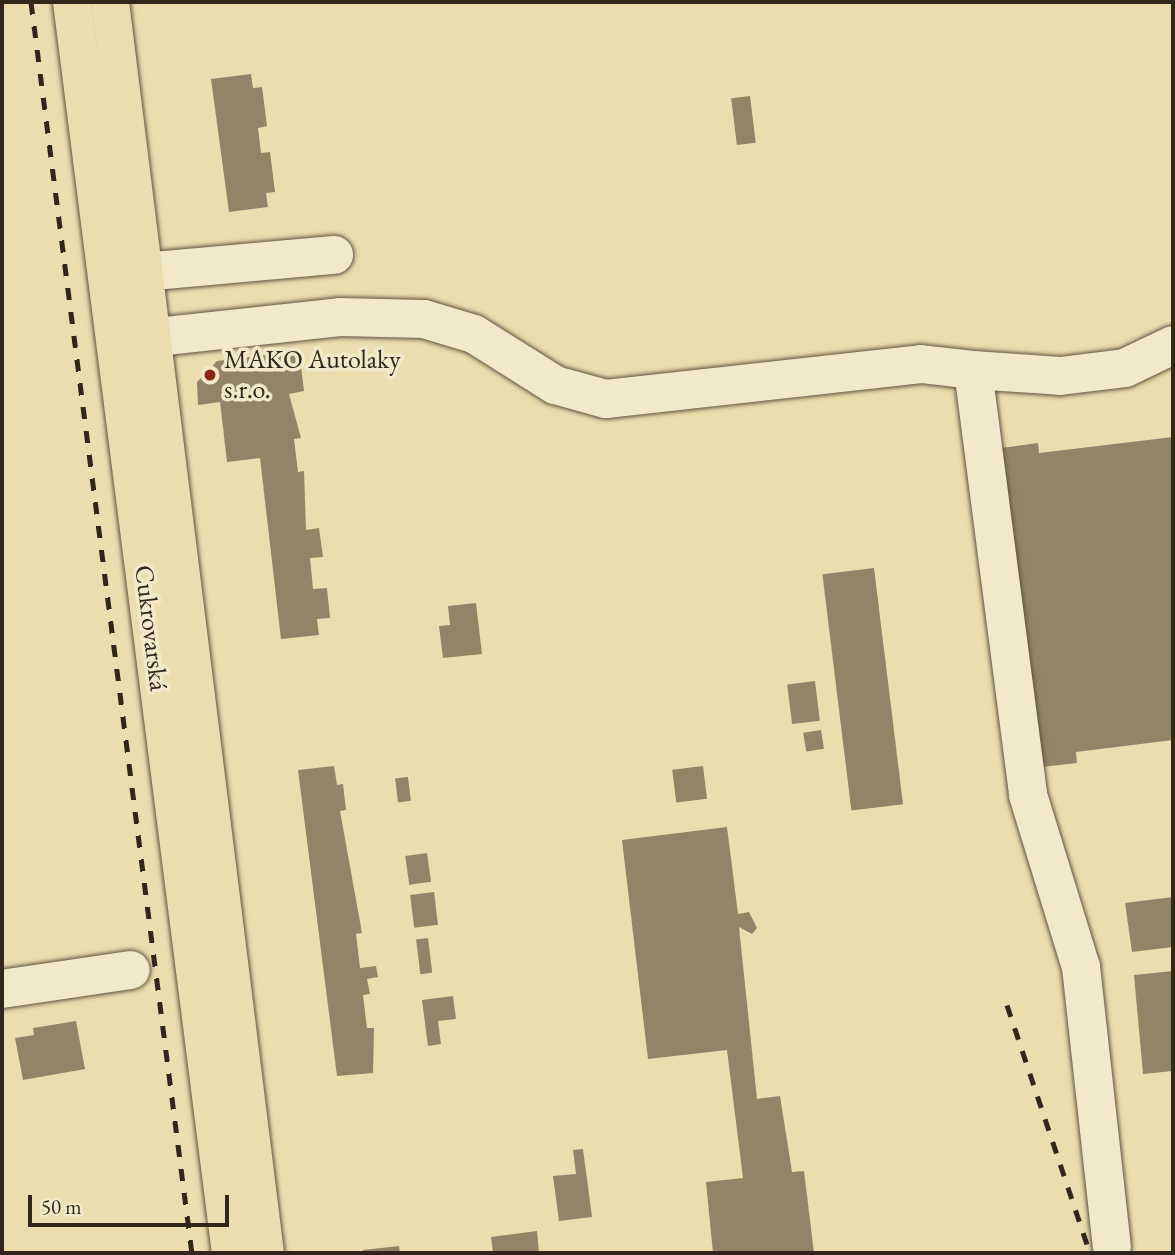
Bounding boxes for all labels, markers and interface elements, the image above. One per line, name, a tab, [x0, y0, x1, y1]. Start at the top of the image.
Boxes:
place label: MAKO Autolaky s.r.o.	[224, 344, 401, 406]
marker: MAKO Autolaky s.r.o.	[202, 367, 218, 383]
street label: Cukrovarská	[128, 563, 174, 693]
scale bar	[32, 1182, 233, 1226]
text: 50 m	[41, 1193, 82, 1220]

